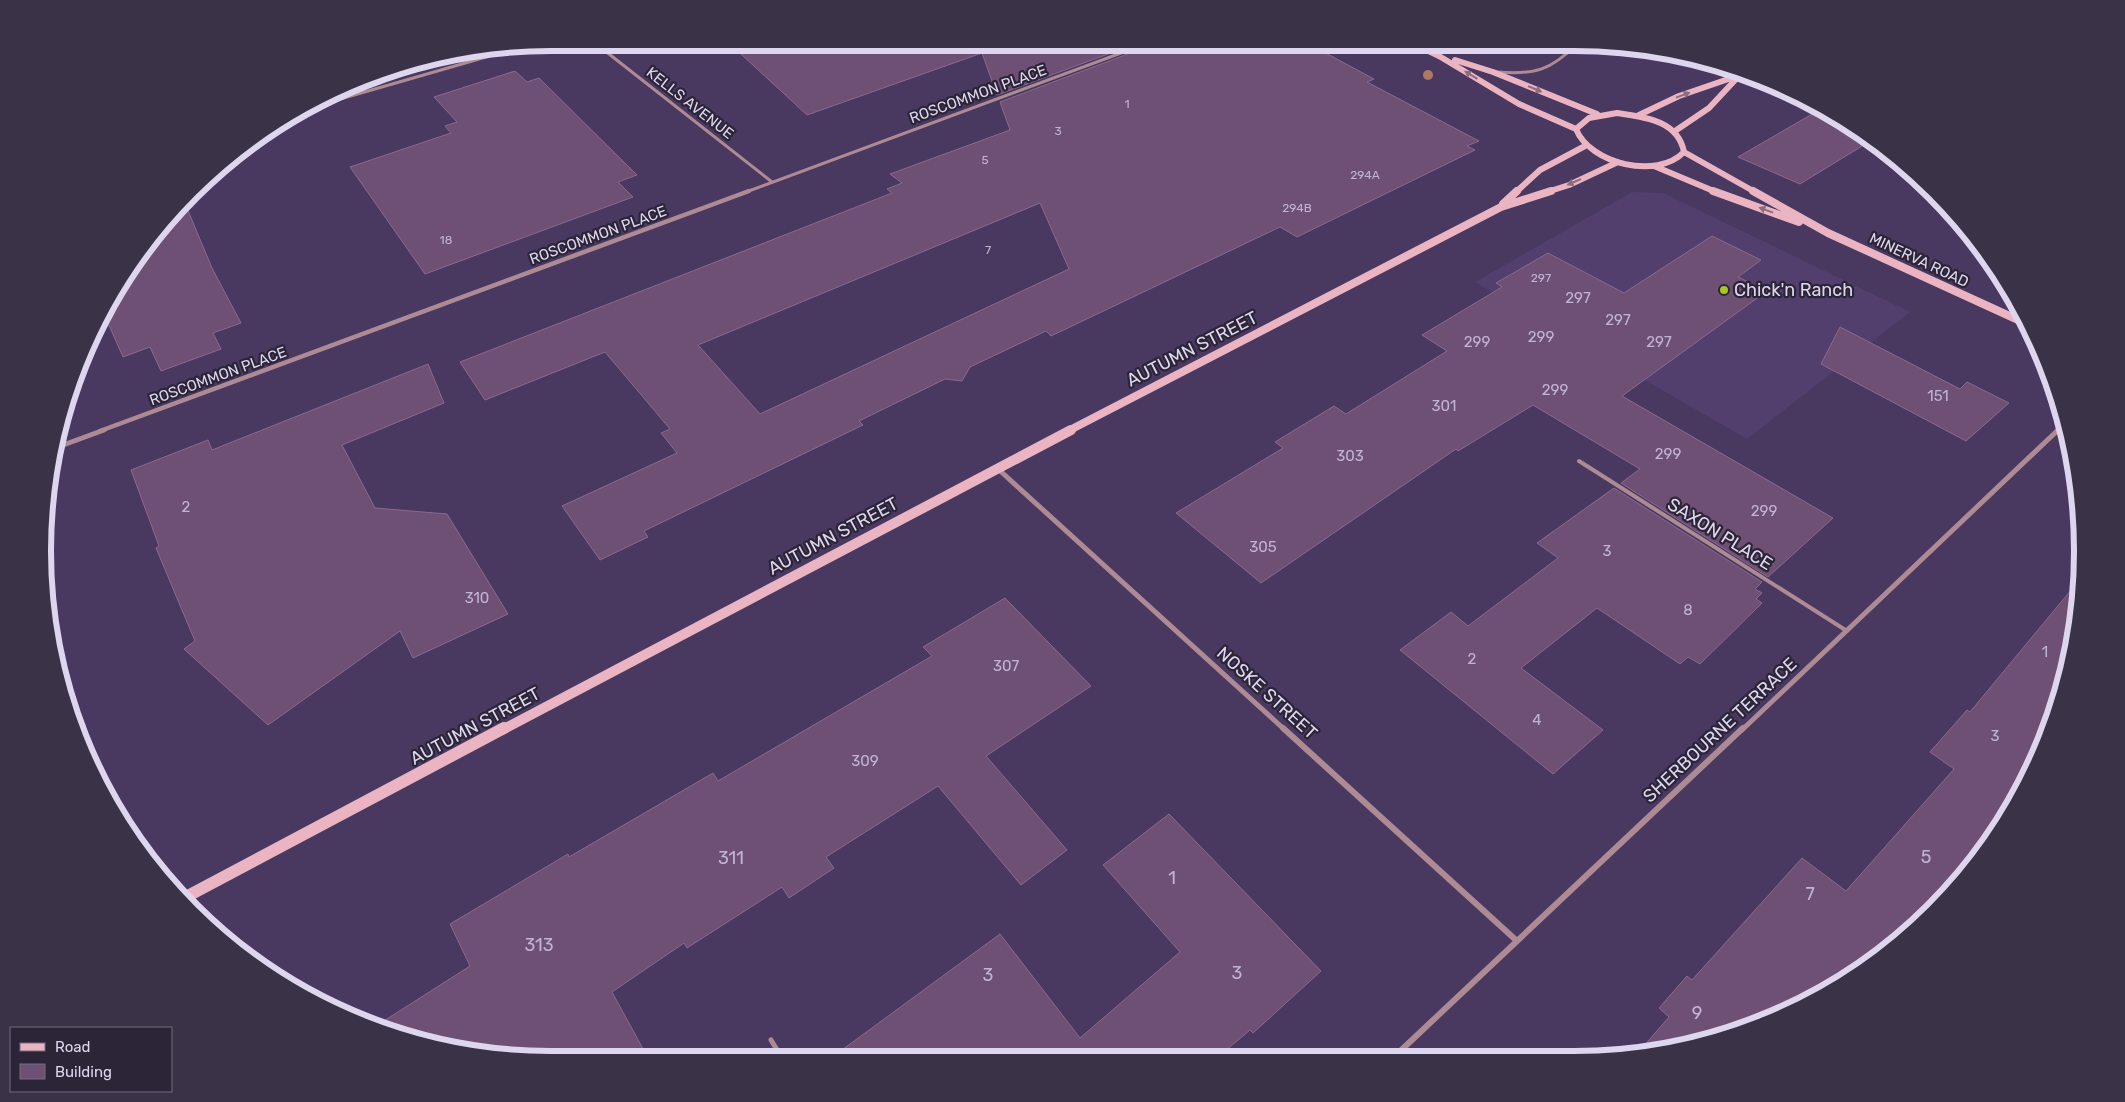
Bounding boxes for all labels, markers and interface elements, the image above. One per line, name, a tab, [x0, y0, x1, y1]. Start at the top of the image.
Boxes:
street label: ROSCOMMON PLACE	[907, 61, 1049, 127]
street label: KELLS AVENUE	[643, 63, 737, 143]
one-way arrow	[1464, 70, 1477, 79]
one-way arrow	[1528, 86, 1542, 94]
one-way arrow	[1676, 91, 1691, 99]
house number: 1	[1124, 97, 1130, 111]
house number: 3	[1054, 124, 1062, 138]
house number: 5	[981, 153, 989, 167]
house number: 294A	[1350, 168, 1380, 182]
one-way arrow	[1567, 179, 1581, 187]
house number: 294B	[1282, 201, 1312, 215]
street label: ROSCOMMON PLACE	[527, 202, 669, 268]
one-way arrow	[1758, 206, 1773, 214]
street label: MINERVA ROAD	[1866, 229, 1972, 291]
house number: 18	[440, 233, 452, 247]
house number: 7	[985, 243, 991, 257]
house number: 297	[1531, 271, 1551, 285]
place label: Chick'n Ranch	[1734, 279, 1853, 301]
marker: Chick'n Ranch	[1718, 284, 1730, 296]
house number: 297	[1565, 289, 1591, 307]
street label: AUTUMN STREET	[1123, 306, 1261, 392]
house number: 297	[1605, 311, 1631, 329]
house number: 299	[1528, 328, 1554, 346]
house number: 299	[1464, 333, 1490, 351]
house number: 297	[1646, 333, 1672, 351]
street label: ROSCOMMON PLACE	[147, 343, 289, 409]
house number: 299	[1542, 381, 1568, 399]
house number: 151	[1927, 387, 1949, 405]
house number: 301	[1432, 397, 1456, 415]
house number: 299	[1655, 445, 1681, 463]
house number: 303	[1336, 447, 1364, 465]
street label: AUTUMN STREET	[764, 492, 902, 580]
street label: SAXON PLACE	[1663, 493, 1777, 575]
house number: 2	[182, 498, 191, 516]
house number: 299	[1751, 502, 1777, 520]
house number: 305	[1249, 538, 1277, 556]
house number: 3	[1602, 542, 1612, 560]
house number: 310	[465, 589, 489, 607]
house number: 8	[1683, 601, 1693, 619]
street label: NOSKE STREET	[1212, 642, 1322, 744]
house number: 1	[2042, 643, 2048, 661]
house number: 2	[1468, 650, 1477, 668]
street label: SHERBOURNE TERRACE	[1638, 653, 1802, 807]
house number: 307	[993, 657, 1019, 675]
street label: AUTUMN STREET	[406, 682, 544, 770]
house number: 4	[1532, 711, 1542, 729]
house number: 3	[1990, 727, 2000, 745]
house number: 309	[851, 752, 879, 770]
house number: 5	[1921, 846, 1931, 868]
house number: 311	[718, 847, 744, 869]
house number: 1	[1168, 867, 1176, 889]
house number: 7	[1805, 883, 1815, 905]
house number: 313	[524, 934, 554, 956]
house number: 3	[1232, 962, 1242, 984]
house number: 3	[983, 964, 993, 986]
house number: 9	[1692, 1002, 1702, 1024]
legend	[10, 1027, 172, 1092]
text: Road	[55, 1038, 91, 1056]
text: Building	[55, 1063, 112, 1081]

